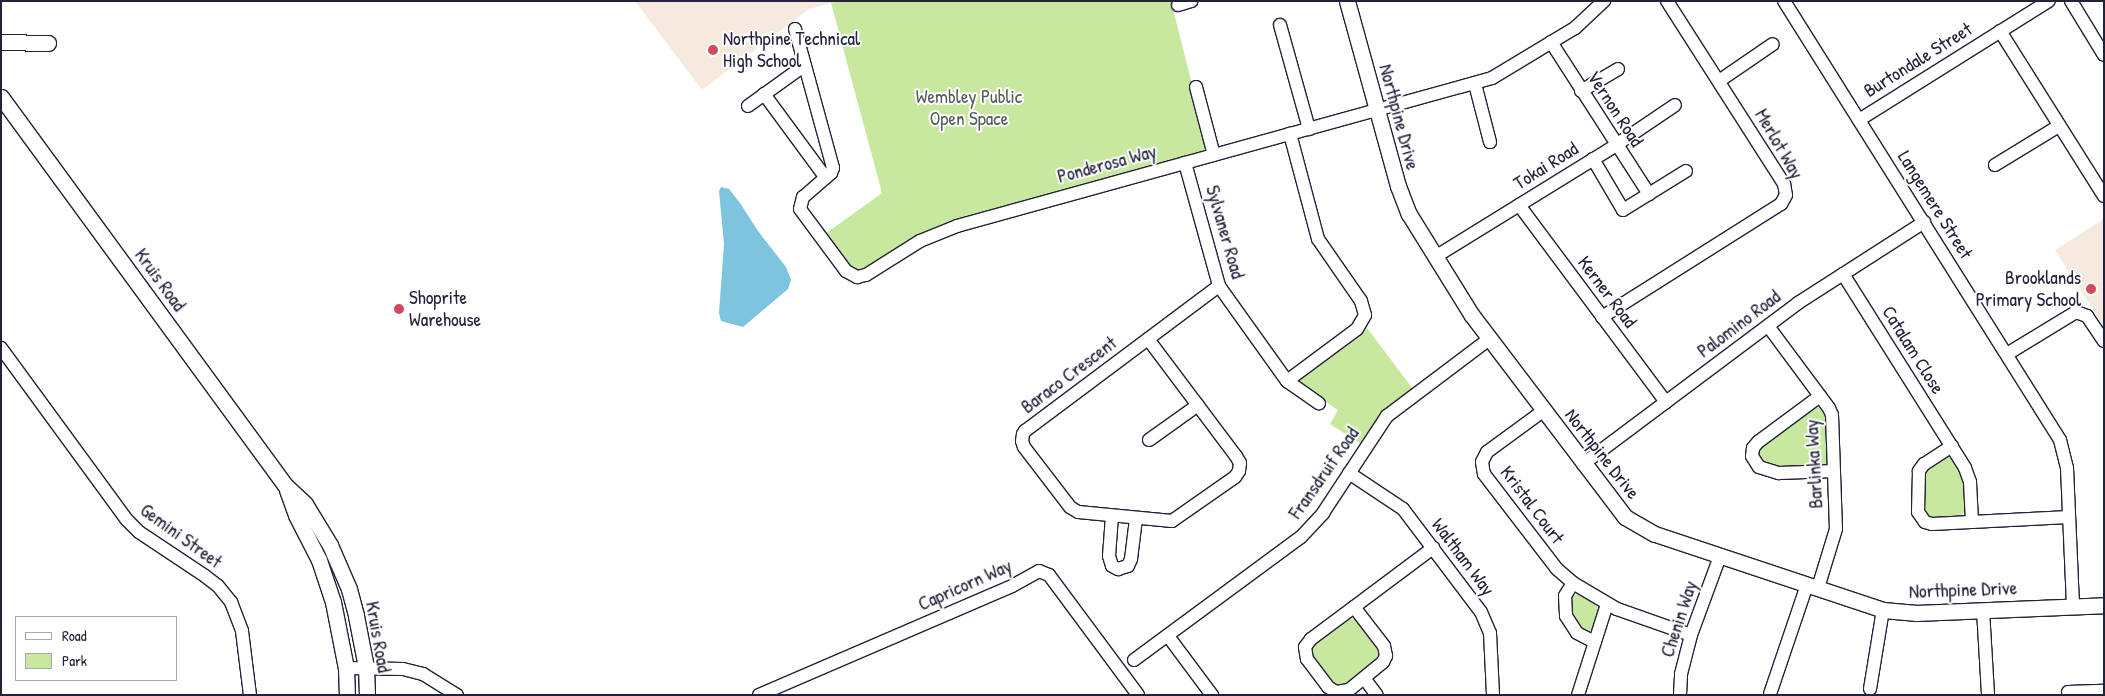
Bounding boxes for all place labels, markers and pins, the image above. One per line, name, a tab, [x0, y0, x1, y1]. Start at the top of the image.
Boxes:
place label: Northpine Technical High School	[723, 28, 860, 72]
marker: Northpine Technical High School	[707, 44, 719, 56]
place label: Brooklands Primary School	[1976, 267, 2081, 311]
marker: Brooklands Primary School	[2085, 283, 2097, 295]
place label: Shoprite Warehouse	[409, 287, 481, 331]
marker: Shoprite Warehouse	[393, 303, 405, 315]

